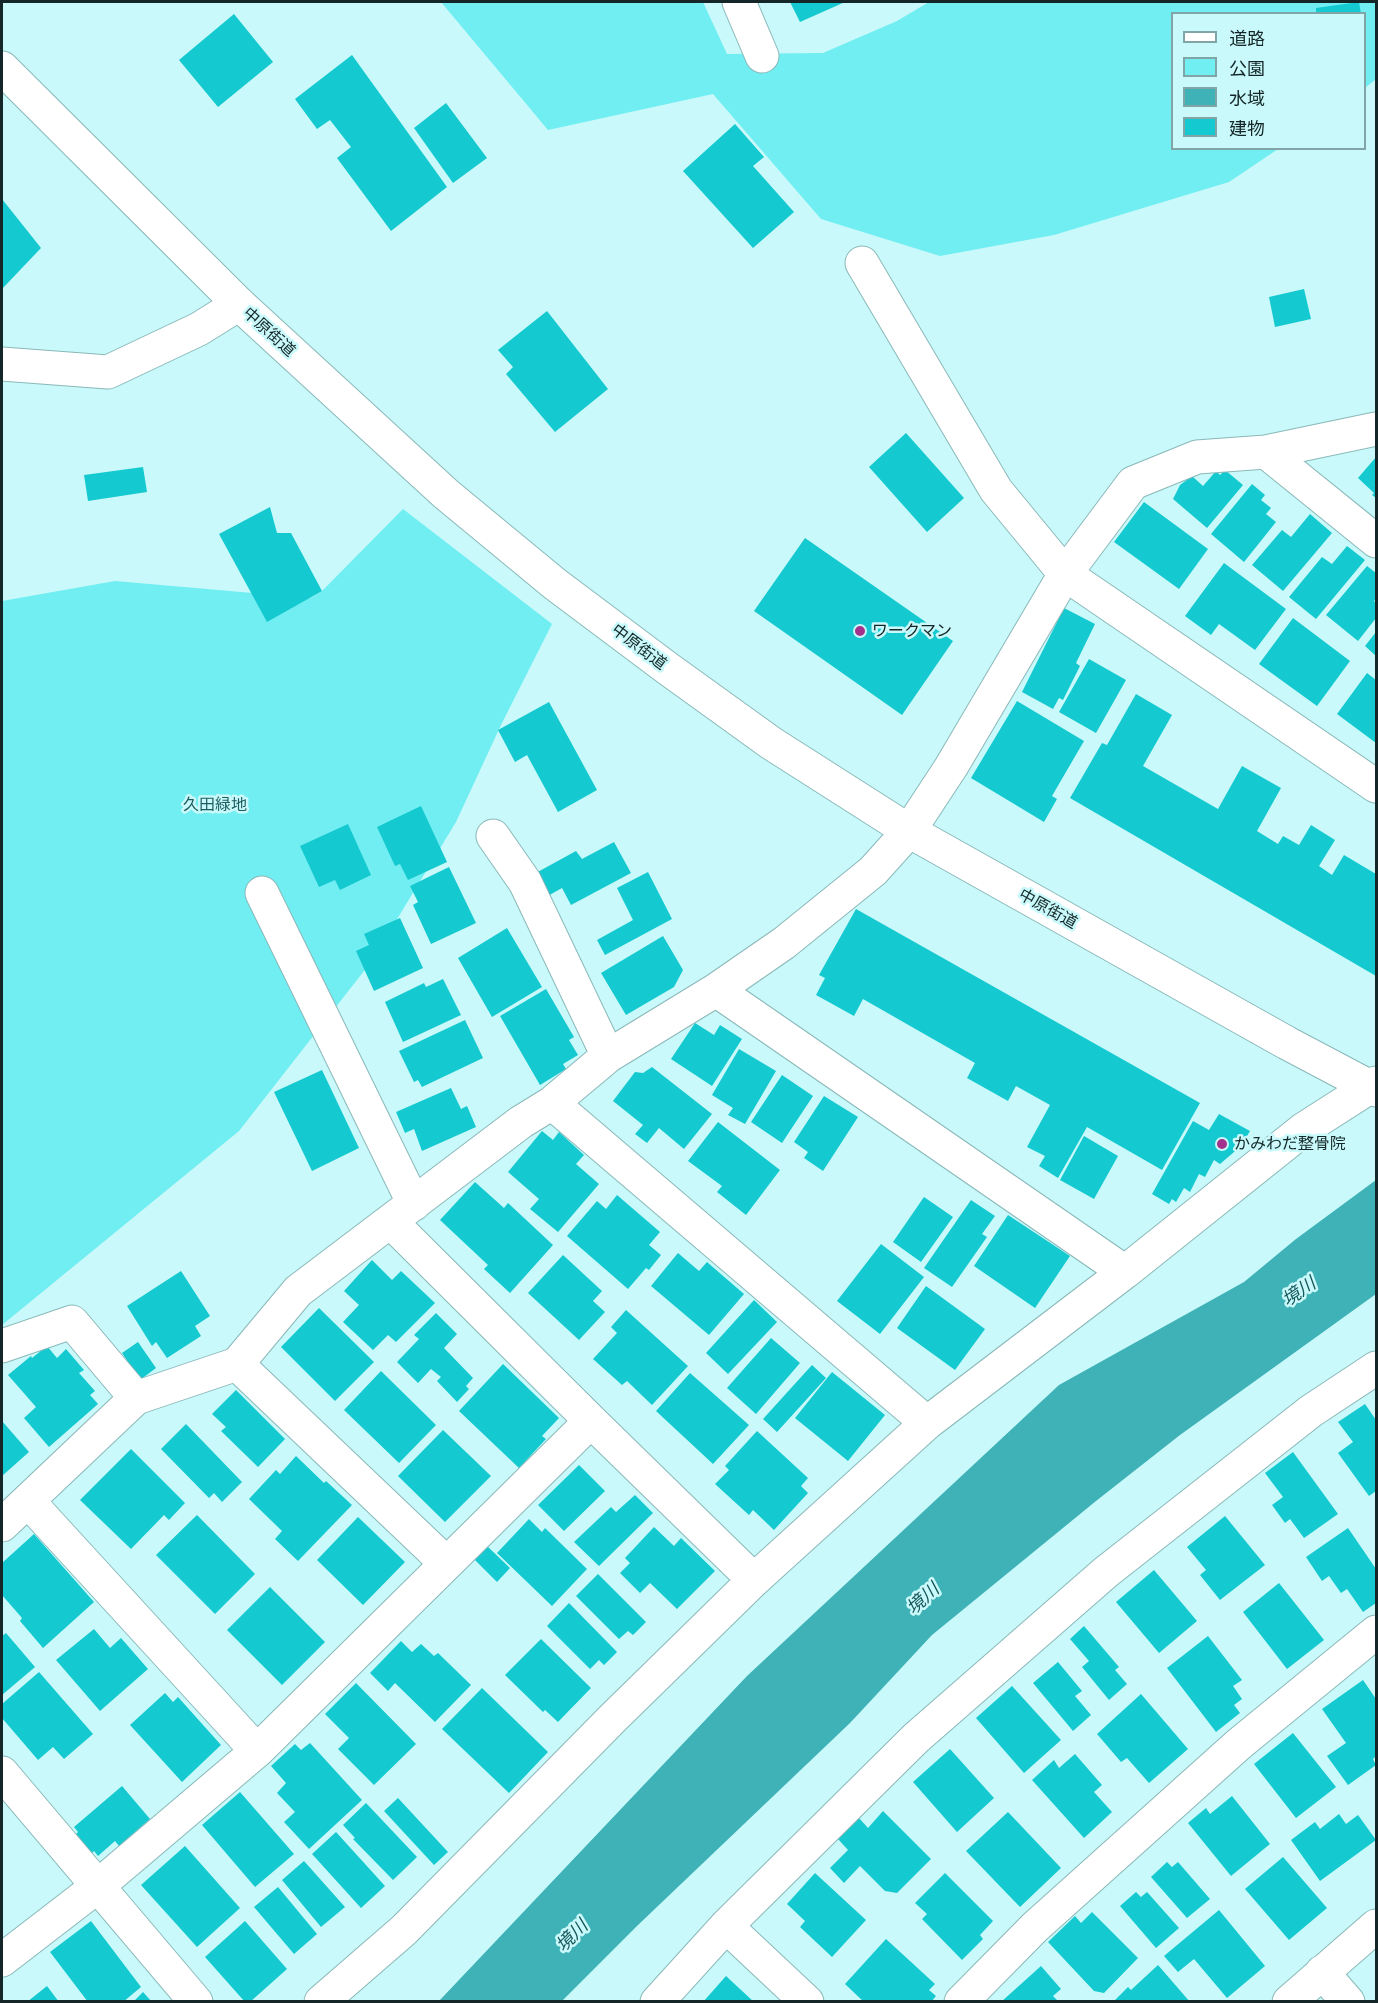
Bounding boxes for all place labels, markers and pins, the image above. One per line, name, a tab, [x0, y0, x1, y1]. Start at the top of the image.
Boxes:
place label: ワークマン	[872, 621, 952, 641]
marker: ワークマン	[853, 624, 867, 638]
place label: かみわだ整骨院	[1234, 1134, 1346, 1154]
marker: かみわだ整骨院	[1215, 1137, 1229, 1151]

